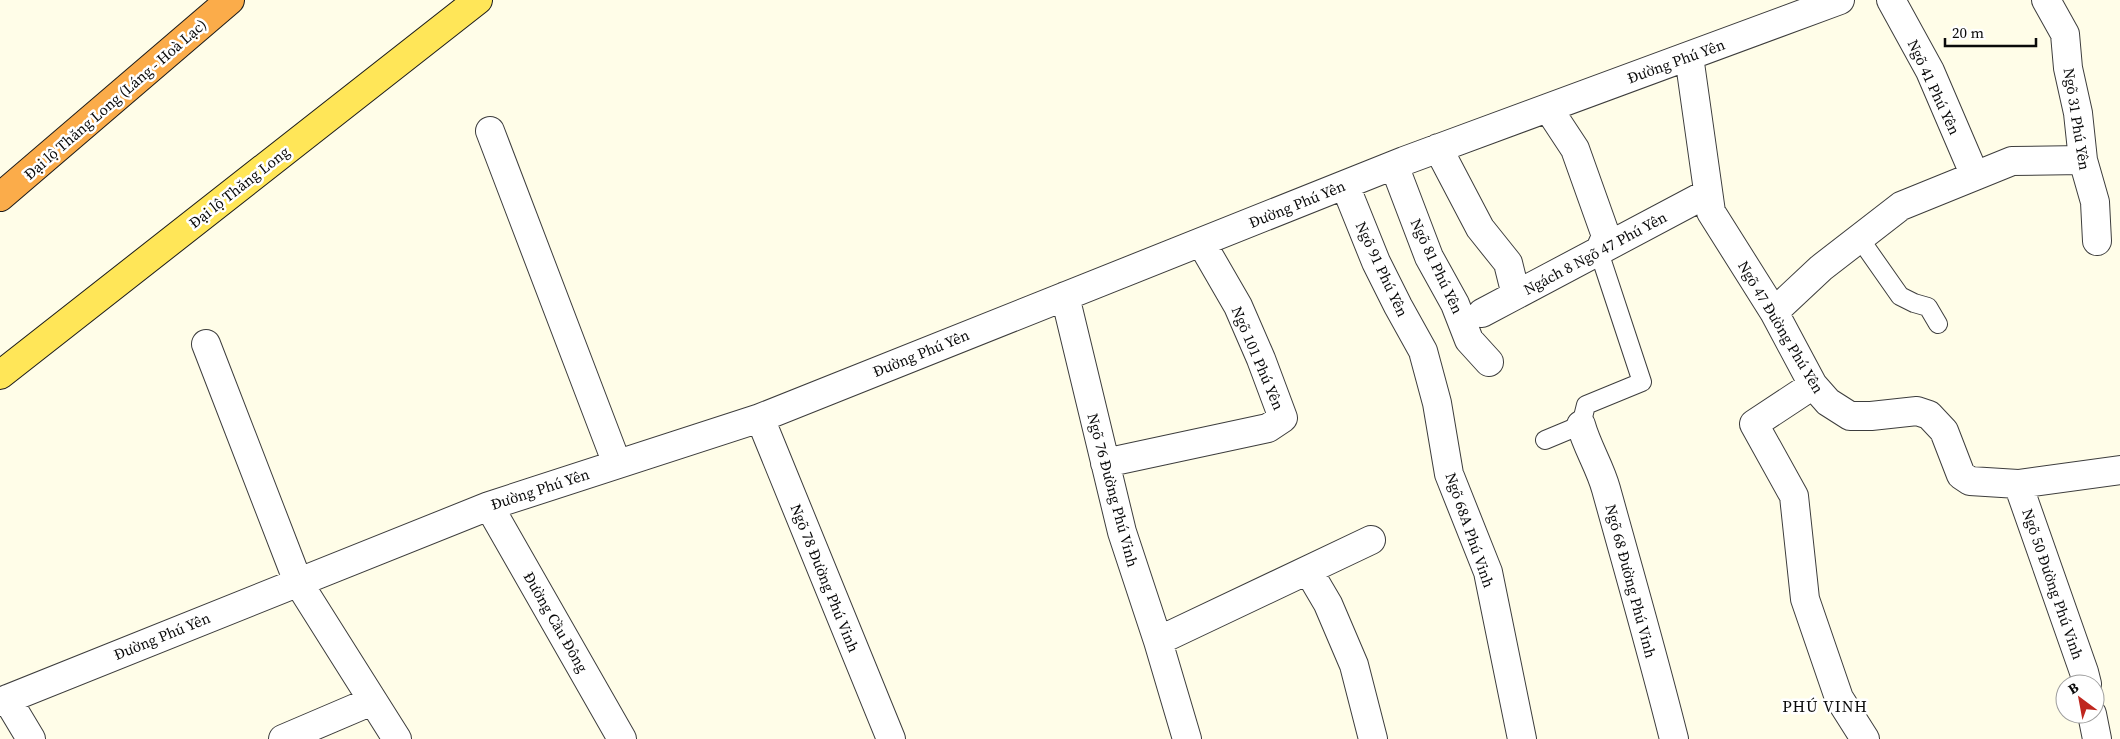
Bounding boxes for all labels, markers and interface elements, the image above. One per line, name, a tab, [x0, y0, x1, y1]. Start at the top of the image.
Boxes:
street label: Đại lộ Thăng Long (Láng - Hoà Lạc)	[19, 14, 211, 184]
scale bar	[1945, 15, 2036, 47]
text: 20 m	[1952, 22, 1984, 43]
street label: Đường Phú Yên	[1624, 34, 1728, 88]
street label: Ngõ 41 Phú Yên	[1903, 36, 1965, 138]
street label: Ngõ 31 Phú Yên	[2059, 66, 2095, 172]
street label: Đại lộ Thăng Long	[184, 141, 294, 233]
street label: Đường Phú Yên	[1246, 175, 1348, 233]
street label: Ngách 8 Ngõ 47 Phú Yên	[1520, 206, 1670, 300]
street label: Ngõ 81 Phú Yên	[1406, 215, 1468, 317]
street label: Ngõ 91 Phú Yên	[1351, 218, 1413, 320]
street label: Ngõ 47 Đường Phú Yên	[1733, 257, 1829, 397]
street label: Ngõ 101 Phú Yên	[1227, 303, 1289, 413]
street label: Đường Phú Yên	[870, 324, 972, 382]
street label: Ngõ 76 Đường Phú Vinh	[1082, 411, 1144, 569]
street label: Đường Phú Yên	[488, 463, 592, 515]
street label: Ngõ 68A Phú Vinh	[1440, 470, 1500, 590]
street label: Ngõ 78 Đường Phú Vinh	[786, 501, 864, 655]
street label: Ngõ 68 Đường Phú Vinh	[1600, 502, 1662, 660]
street label: Ngõ 50 Đường Phú Vinh	[2017, 506, 2089, 662]
street label: Đường Cầu Đông	[519, 568, 593, 676]
street label: Đường Phú Yên	[111, 607, 213, 665]
north arrow	[2055, 674, 2105, 724]
text: B	[2064, 677, 2082, 699]
district label: PHÚ VINH	[1782, 695, 1868, 717]

